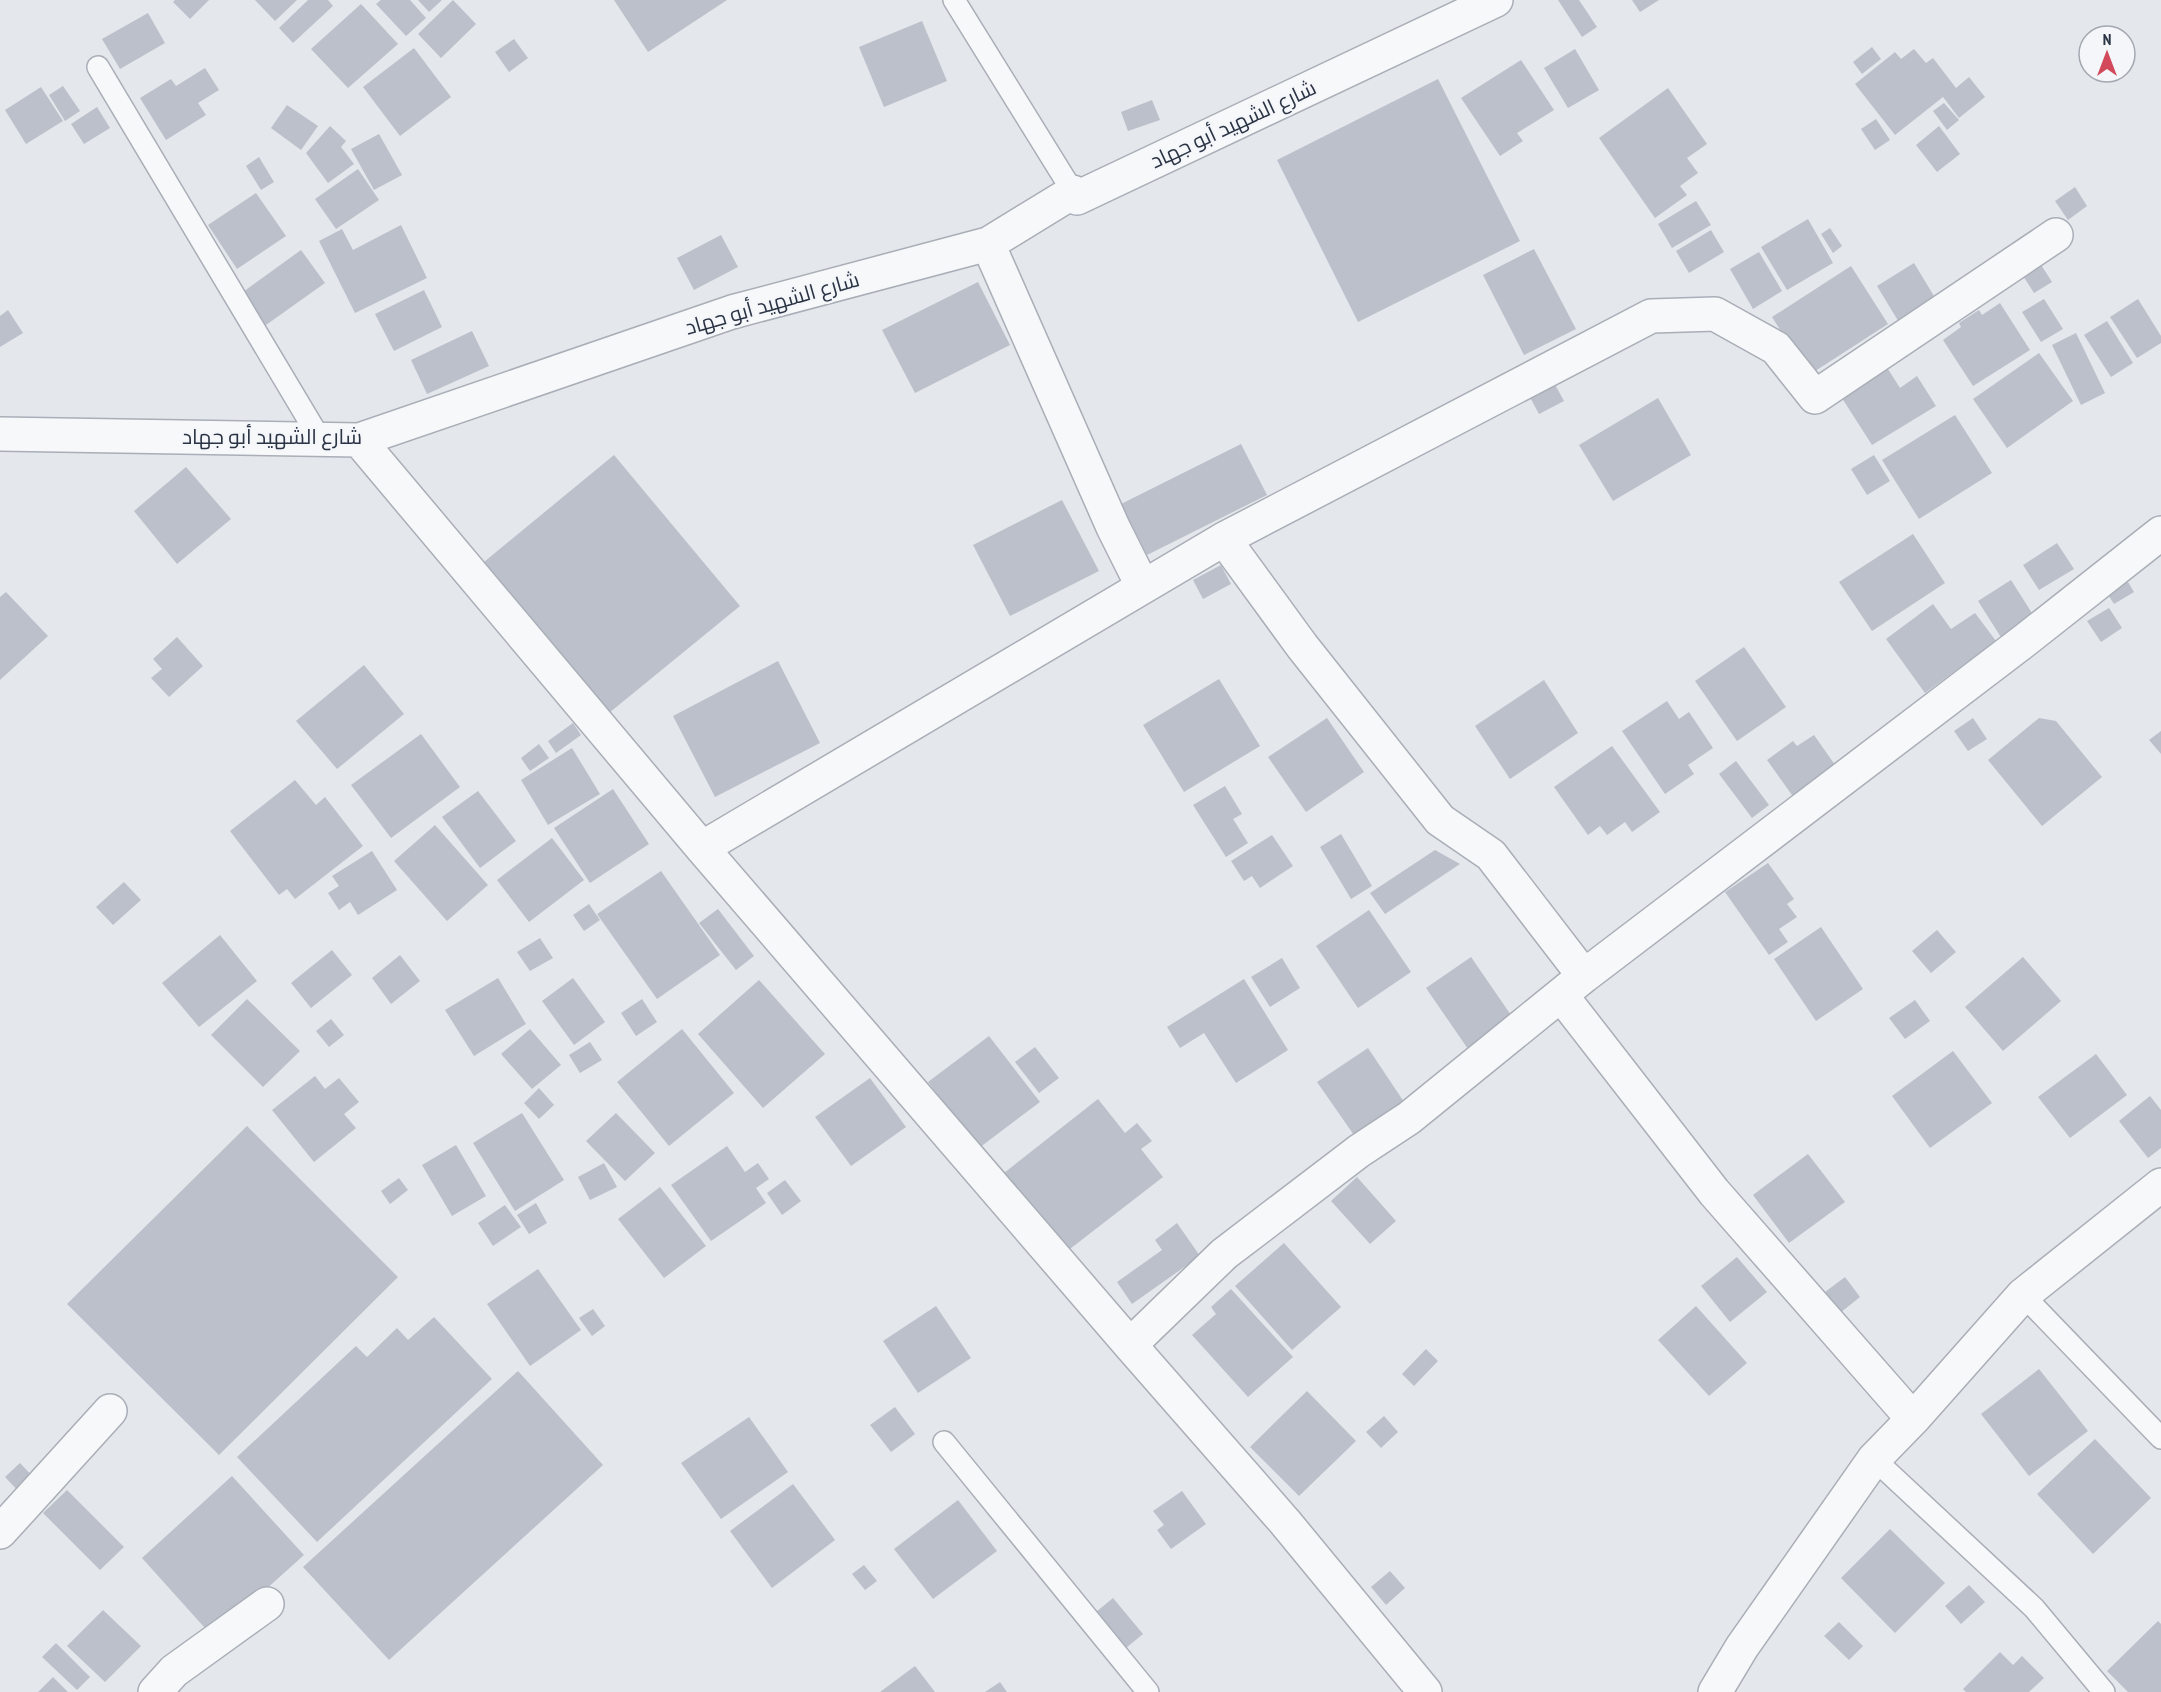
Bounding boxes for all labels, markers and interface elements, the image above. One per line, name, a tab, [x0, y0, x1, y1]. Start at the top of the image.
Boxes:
north arrow	[2077, 24, 2137, 84]
text: N	[2103, 29, 2111, 49]
street label: شارع الشهيد أبو جهاد	[1146, 74, 1321, 175]
street label: شارع الشهيد أبو جهاد	[682, 265, 863, 342]
street label: شارع الشهيد أبو جهاد	[182, 423, 362, 451]

